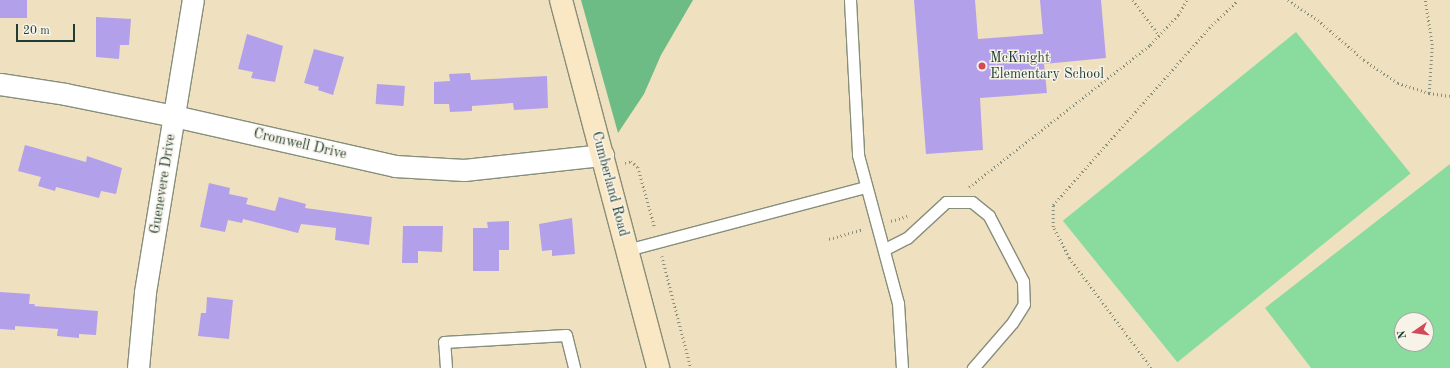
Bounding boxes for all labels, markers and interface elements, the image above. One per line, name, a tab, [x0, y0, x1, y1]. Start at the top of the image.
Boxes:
scale bar	[18, 16, 77, 42]
text: 20 m	[23, 25, 50, 37]
place label: McKnight Elementary School	[990, 50, 1104, 82]
marker: McKnight Elementary School	[977, 61, 987, 71]
street label: Cromwell Drive	[252, 125, 348, 163]
street label: Cumberland Road	[588, 130, 632, 238]
street label: Guenevere Drive	[147, 133, 179, 235]
north arrow	[1394, 312, 1434, 352]
text: N	[1396, 329, 1409, 340]

